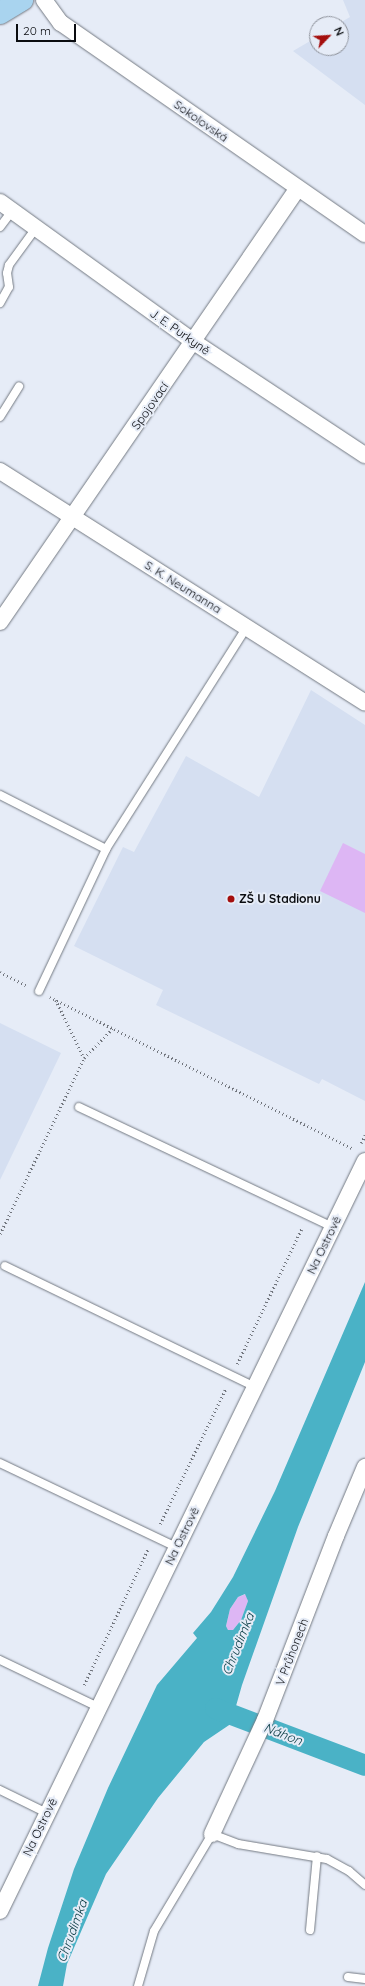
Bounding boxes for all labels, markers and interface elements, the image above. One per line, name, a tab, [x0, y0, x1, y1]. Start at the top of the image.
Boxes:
scale bar	[18, 16, 78, 42]
north arrow	[309, 16, 349, 56]
text: 20 m	[23, 23, 51, 38]
text: N	[331, 25, 347, 38]
street label: Sokolovská	[171, 97, 231, 145]
street label: J. E. Purkyně	[147, 306, 213, 358]
street label: Spojovací	[129, 380, 171, 432]
street label: S. K. Neumanna	[142, 558, 224, 616]
place label: ZŠ U Stadionu	[239, 892, 321, 906]
marker: ZŠ U Stadionu	[226, 894, 236, 904]
street label: Na Ostrově	[304, 1214, 344, 1276]
street label: Na Ostrově	[162, 1505, 202, 1567]
water label: Chrudimka	[218, 1611, 258, 1677]
street label: V Průhonech	[273, 1616, 311, 1688]
water label: Náhon	[261, 1720, 305, 1748]
street label: Na Ostrově	[20, 1796, 60, 1858]
water label: Chrudimka	[53, 1898, 91, 1964]

